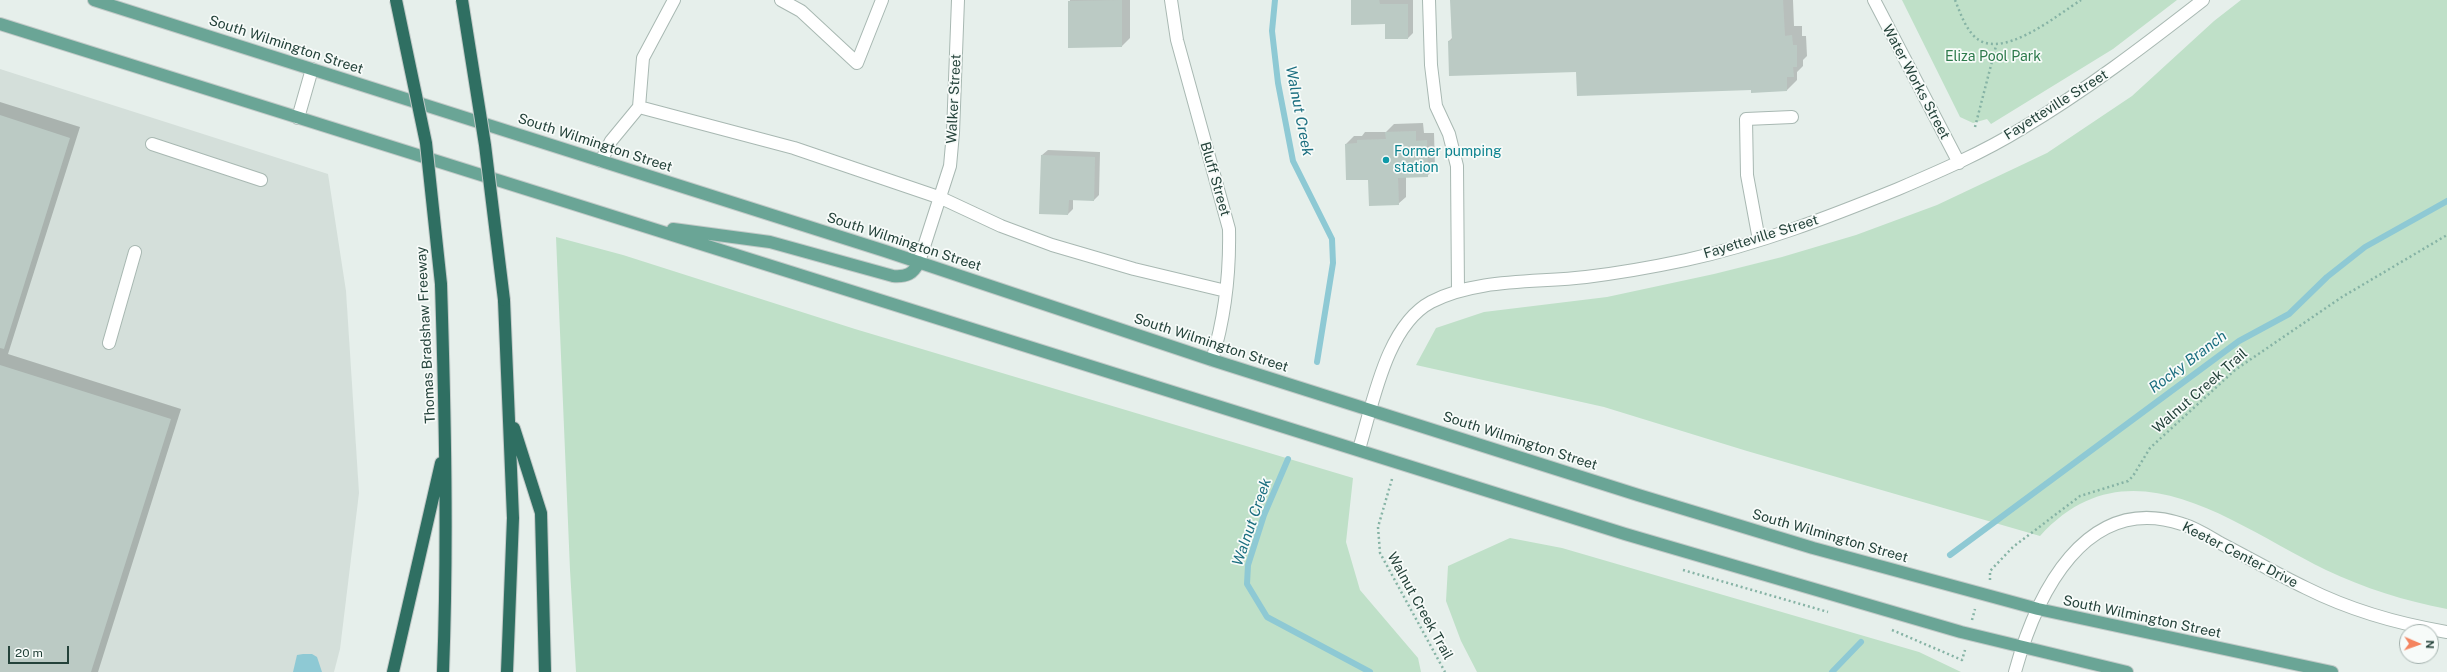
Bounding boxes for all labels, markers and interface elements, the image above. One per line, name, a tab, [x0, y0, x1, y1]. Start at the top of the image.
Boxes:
street label: South Wilmington Street	[207, 12, 365, 78]
street label: Water Works Street	[1879, 22, 1953, 142]
park label: Eliza Pool Park	[1945, 49, 2041, 65]
street label: Walker Street	[943, 54, 965, 144]
water label: Walnut Creek	[1281, 64, 1317, 158]
street label: Fayetteville Street	[2001, 66, 2111, 144]
street label: South Wilmington Street	[516, 110, 674, 176]
street label: Bluff Street	[1196, 140, 1234, 218]
place label: Former pumping station	[1394, 144, 1502, 176]
marker: Former pumping station	[1381, 155, 1391, 165]
street label: South Wilmington Street	[825, 209, 983, 275]
street label: Fayetteville Street	[1702, 212, 1820, 262]
street label: Thomas Bradshaw Freeway	[413, 246, 439, 424]
street label: South Wilmington Street	[1132, 310, 1290, 376]
water label: Rocky Branch	[2146, 327, 2230, 397]
street label: Walnut Creek Trail	[2149, 345, 2251, 437]
street label: South Wilmington Street	[1441, 408, 1599, 474]
water label: Walnut Creek	[1229, 476, 1275, 568]
street label: South Wilmington Street	[1750, 506, 1910, 566]
street label: Keeter Center Drive	[2179, 519, 2301, 591]
street label: Walnut Creek Trail	[1383, 549, 1457, 663]
street label: South Wilmington Street	[2061, 592, 2223, 642]
north arrow	[2399, 624, 2439, 664]
scale bar	[10, 638, 71, 664]
text: N	[2424, 640, 2436, 649]
text: 20 m	[15, 646, 43, 660]

